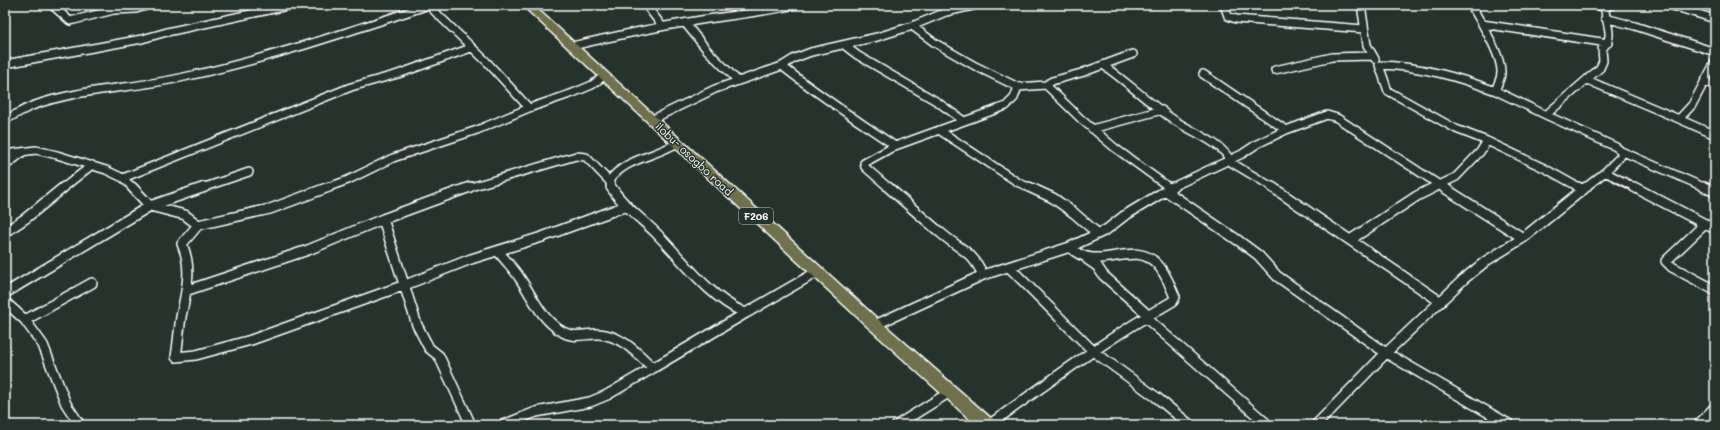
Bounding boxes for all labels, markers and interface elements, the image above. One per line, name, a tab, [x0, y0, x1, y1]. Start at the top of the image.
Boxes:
street label: ilobu- osogbo road	[652, 119, 737, 199]
road number: F206	[739, 208, 773, 224]

